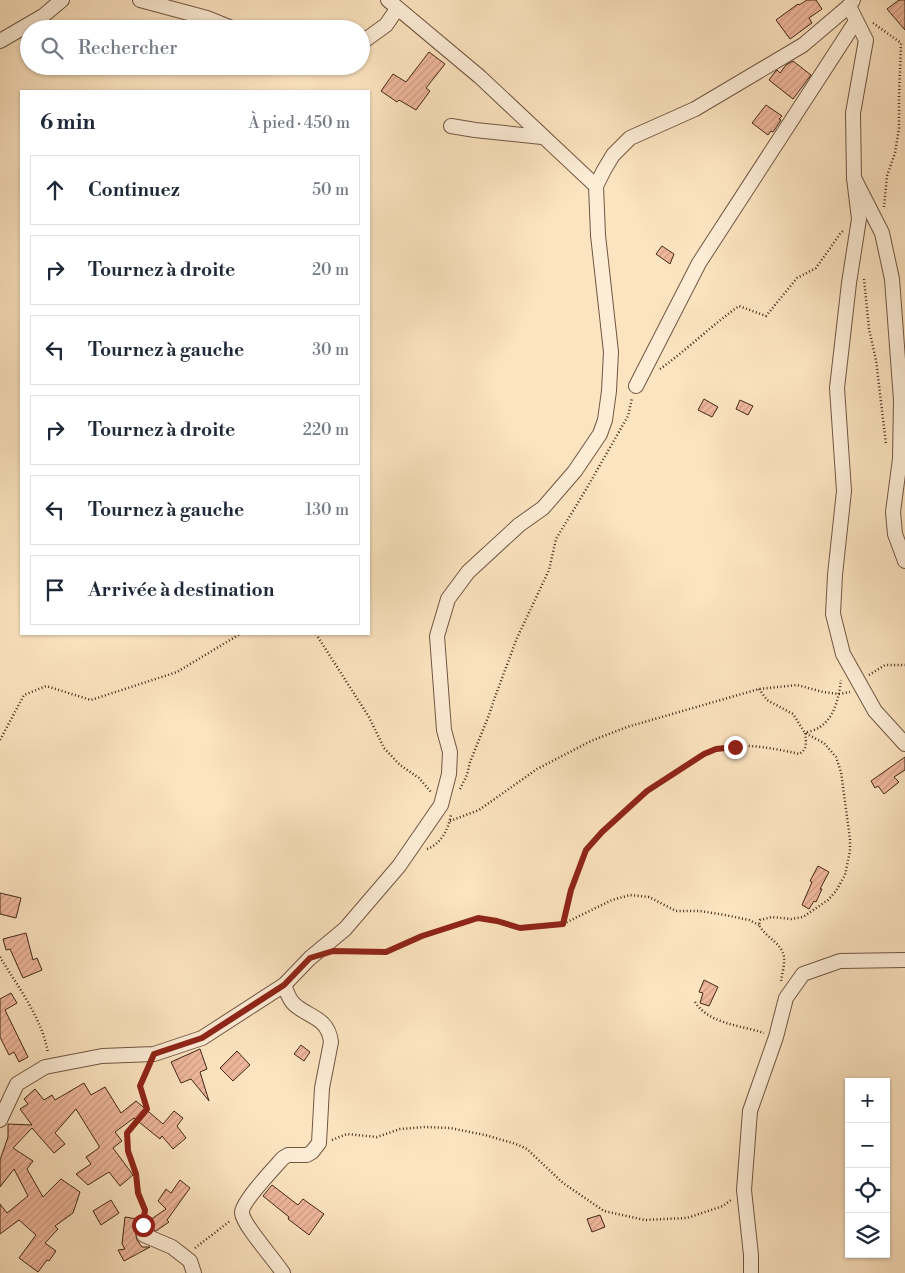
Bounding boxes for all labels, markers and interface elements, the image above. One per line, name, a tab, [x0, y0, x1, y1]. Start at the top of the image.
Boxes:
search box	[20, 20, 370, 75]
icon: search	[38, 34, 66, 62]
text: Rechercher	[78, 36, 177, 60]
text: 6 min	[40, 110, 95, 136]
text: À pied · 450 m	[249, 113, 350, 133]
icon: ahead	[41, 176, 69, 204]
text: Continuez	[88, 178, 180, 202]
text: 50 m	[312, 180, 349, 200]
icon: right	[41, 256, 69, 284]
text: Tournez à droite	[88, 258, 235, 282]
text: 20 m	[312, 260, 349, 280]
icon: left	[41, 336, 69, 364]
text: Tournez à gauche	[88, 338, 244, 362]
text: 30 m	[312, 340, 349, 360]
icon: right	[41, 416, 69, 444]
text: Tournez à droite	[88, 418, 235, 442]
text: 220 m	[303, 420, 349, 440]
icon: left	[41, 496, 69, 524]
text: Tournez à gauche	[88, 498, 244, 522]
text: 130 m	[305, 500, 349, 520]
icon: arrive	[41, 576, 69, 604]
text: Arrivée à destination	[88, 578, 274, 602]
route end	[724, 736, 747, 759]
map controls	[845, 1078, 890, 1258]
button: +	[845, 1078, 890, 1123]
button: −	[845, 1123, 890, 1168]
button: locate	[845, 1168, 890, 1213]
button: layers	[845, 1213, 890, 1258]
route start	[132, 1214, 155, 1237]

